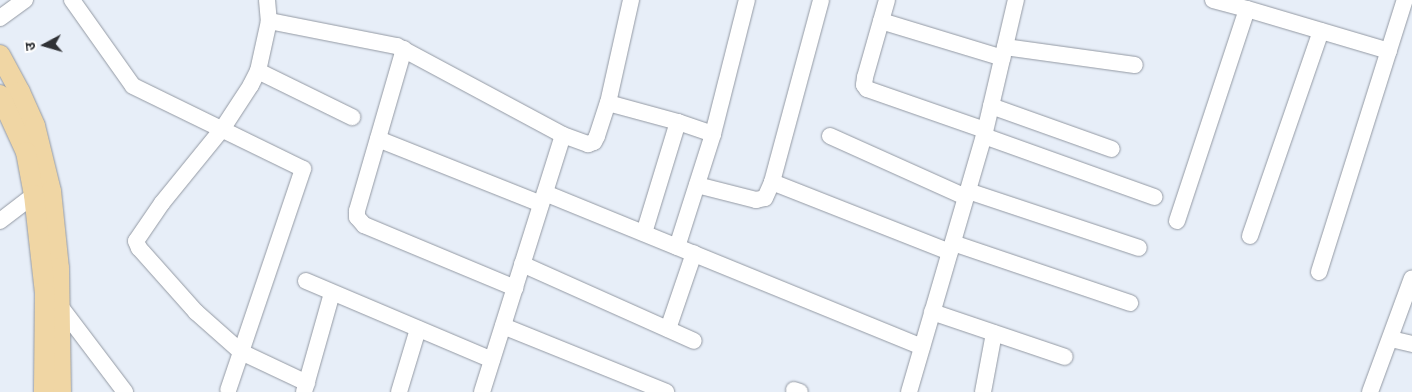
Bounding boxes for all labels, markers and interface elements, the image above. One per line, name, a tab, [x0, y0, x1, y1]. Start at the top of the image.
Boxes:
north arrow	[20, 20, 70, 70]
text: उ	[21, 42, 39, 52]

